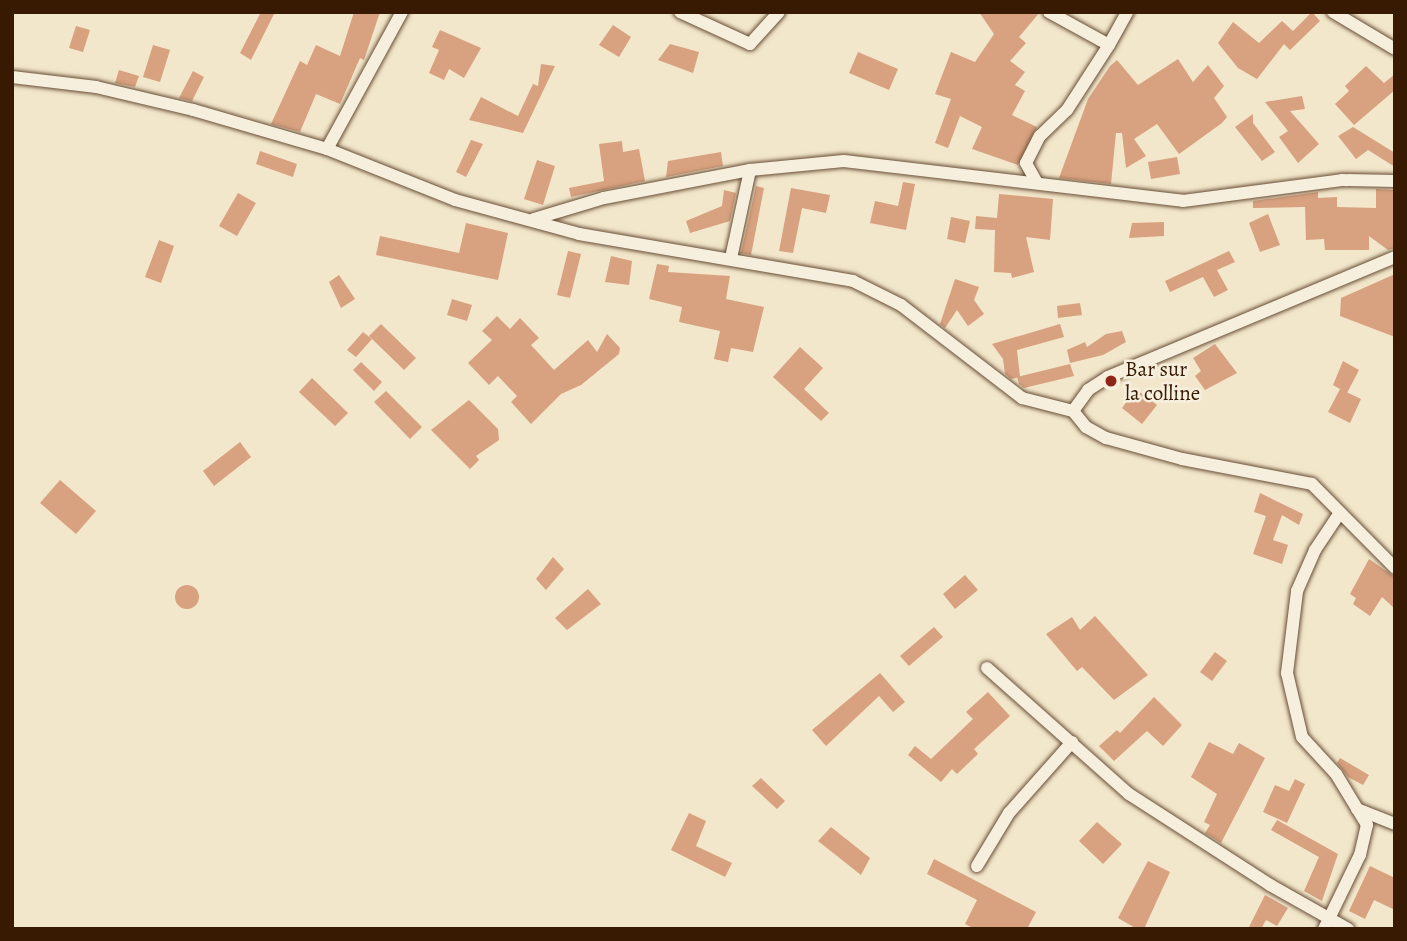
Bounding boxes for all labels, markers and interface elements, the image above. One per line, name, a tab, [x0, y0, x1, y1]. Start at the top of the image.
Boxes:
place label: Bar sur la colline	[1125, 356, 1200, 406]
marker: Bar sur la colline	[1103, 373, 1119, 389]

